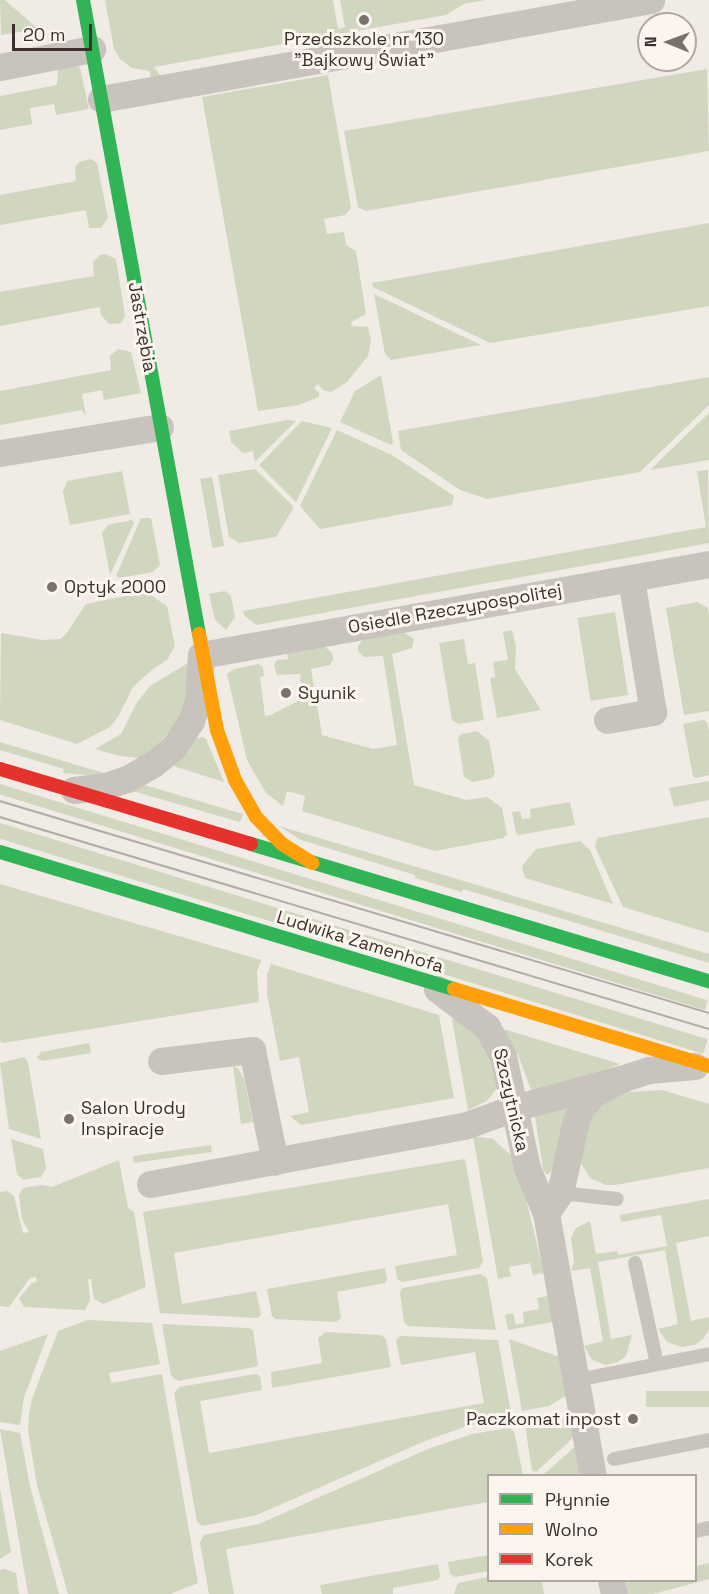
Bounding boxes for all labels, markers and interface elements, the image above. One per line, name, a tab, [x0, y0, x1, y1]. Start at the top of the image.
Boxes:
scale bar	[15, 12, 94, 50]
north arrow	[637, 12, 697, 72]
marker: Przedszkole nr 130 "Bajkowy Świat"	[357, 13, 371, 27]
text: 20 m	[23, 23, 66, 46]
place label: Przedszkole nr 130 "Bajkowy Świat"	[284, 29, 444, 72]
text: N	[640, 36, 661, 47]
street label: Jastrzębia	[123, 280, 161, 374]
place label: Optyk 2000	[64, 576, 166, 598]
marker: Optyk 2000	[45, 580, 59, 594]
street label: Osiedle Rzeczypospolitej	[346, 580, 564, 638]
place label: Syunik	[298, 682, 356, 704]
marker: Syunik	[279, 686, 293, 700]
street label: Ludwika Zamenhofa	[274, 906, 446, 978]
street label: Szczytnicka	[489, 1046, 533, 1154]
place label: Salon Urody Inspiracje	[81, 1098, 186, 1140]
marker: Salon Urody Inspiracje	[62, 1112, 76, 1126]
place label: Paczkomat inpost	[466, 1408, 621, 1430]
marker: Paczkomat inpost	[626, 1412, 640, 1426]
legend	[487, 1474, 697, 1582]
text: Płynnie	[545, 1488, 610, 1511]
text: Wolno	[545, 1518, 598, 1541]
text: Korek	[545, 1548, 594, 1571]

